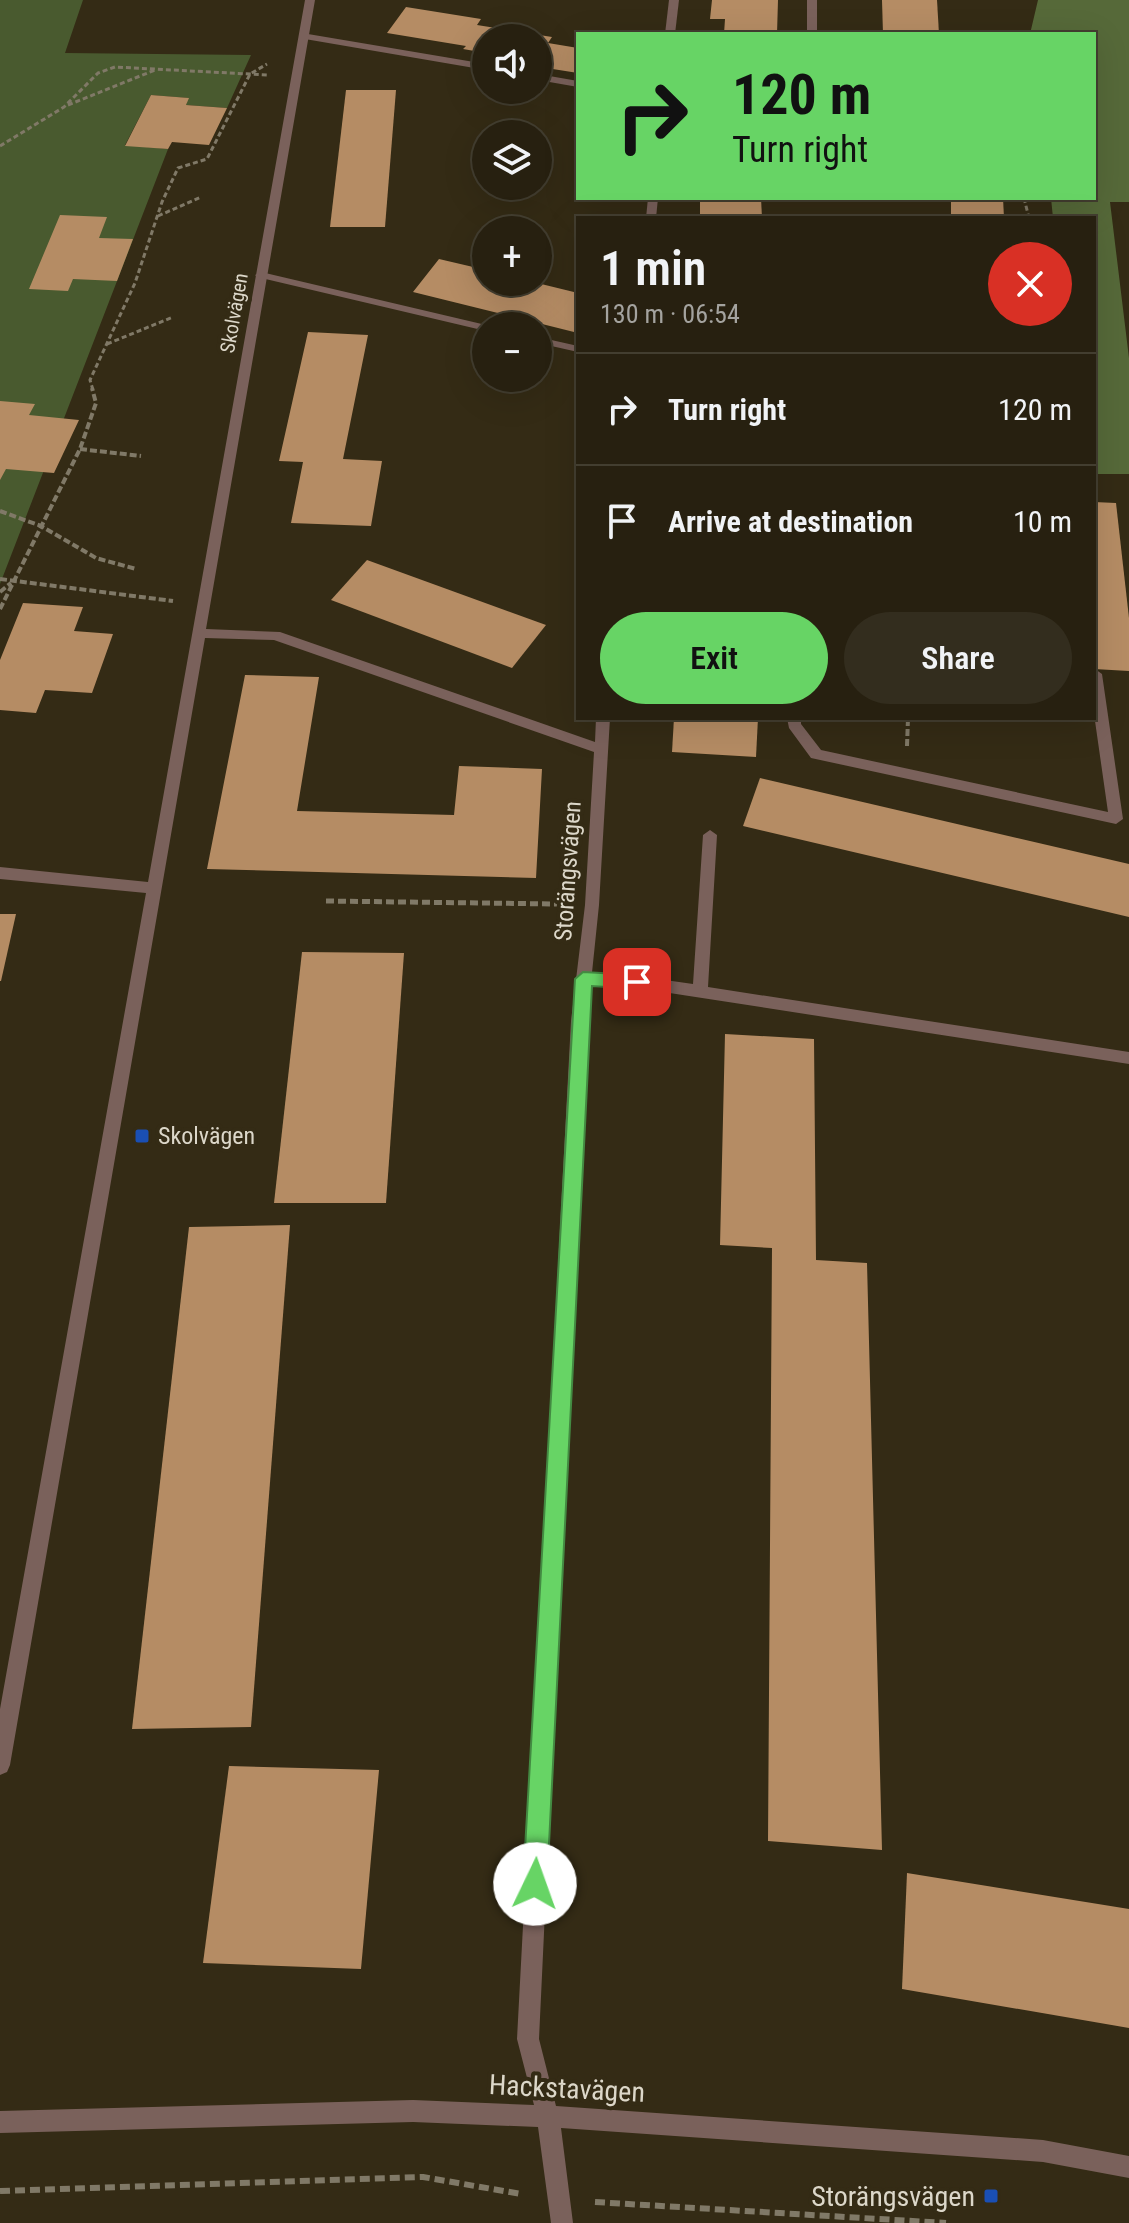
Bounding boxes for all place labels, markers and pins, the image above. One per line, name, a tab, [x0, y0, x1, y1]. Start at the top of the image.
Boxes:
pin	[603, 948, 671, 1016]
place label: Skolvägen	[158, 1122, 255, 1150]
marker: Skolvägen	[133, 1127, 151, 1145]
place label: Storängsvägen	[811, 2180, 975, 2213]
marker: Storängsvägen	[982, 2187, 1000, 2205]

